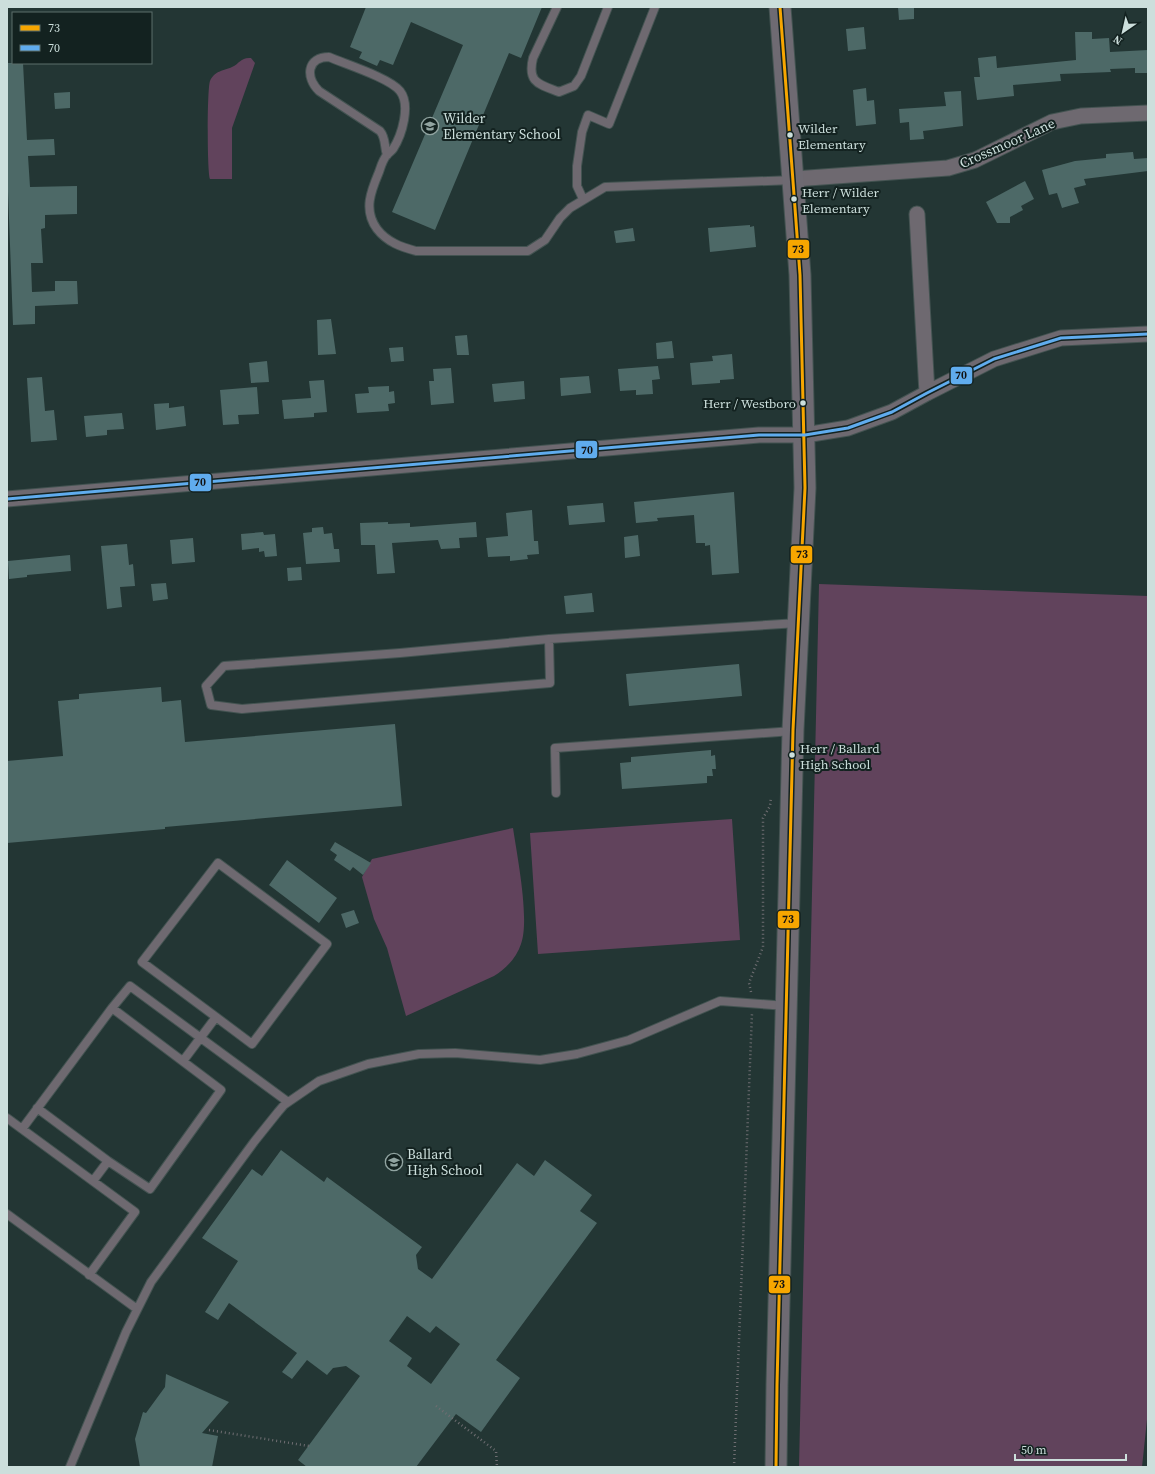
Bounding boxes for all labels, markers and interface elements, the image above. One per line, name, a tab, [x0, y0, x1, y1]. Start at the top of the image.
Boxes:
legend	[12, 12, 152, 64]
north arrow	[1103, 12, 1143, 52]
text: 73	[48, 20, 60, 36]
text: N	[1110, 31, 1125, 48]
text: 70	[48, 40, 60, 56]
place label: Wilder Elementary School	[443, 108, 561, 144]
street label: Crossmoor Lane	[956, 113, 1058, 173]
school or university icon: Wilder Elementary School	[420, 116, 440, 136]
place label: Wilder Elementary	[798, 120, 866, 153]
marker: Wilder Elementary	[785, 130, 795, 140]
place label: Herr / Wilder Elementary	[802, 184, 880, 217]
marker: Herr / Wilder Elementary	[789, 194, 799, 204]
line badge: 73	[787, 239, 810, 259]
text: 73	[792, 242, 804, 257]
line badge: 70	[950, 366, 973, 385]
text: 70	[955, 368, 967, 383]
place label: Herr / Westboro	[703, 395, 796, 412]
marker: Herr / Westboro	[798, 398, 808, 408]
line badge: 70	[575, 440, 598, 459]
text: 70	[581, 443, 593, 458]
line badge: 70	[189, 473, 212, 492]
text: 70	[194, 475, 206, 490]
line badge: 73	[790, 545, 813, 564]
text: 73	[796, 547, 808, 562]
place label: Herr / Ballard High School	[800, 740, 880, 773]
marker: Herr / Ballard High School	[787, 750, 797, 760]
line badge: 73	[777, 910, 800, 929]
text: 73	[782, 912, 794, 927]
place label: Ballard High School	[407, 1144, 483, 1180]
school or university icon: Ballard High School	[384, 1152, 404, 1172]
line badge: 73	[768, 1275, 791, 1294]
text: 73	[773, 1277, 785, 1292]
scale bar	[1015, 1436, 1126, 1462]
text: 50 m	[1021, 1442, 1047, 1458]

